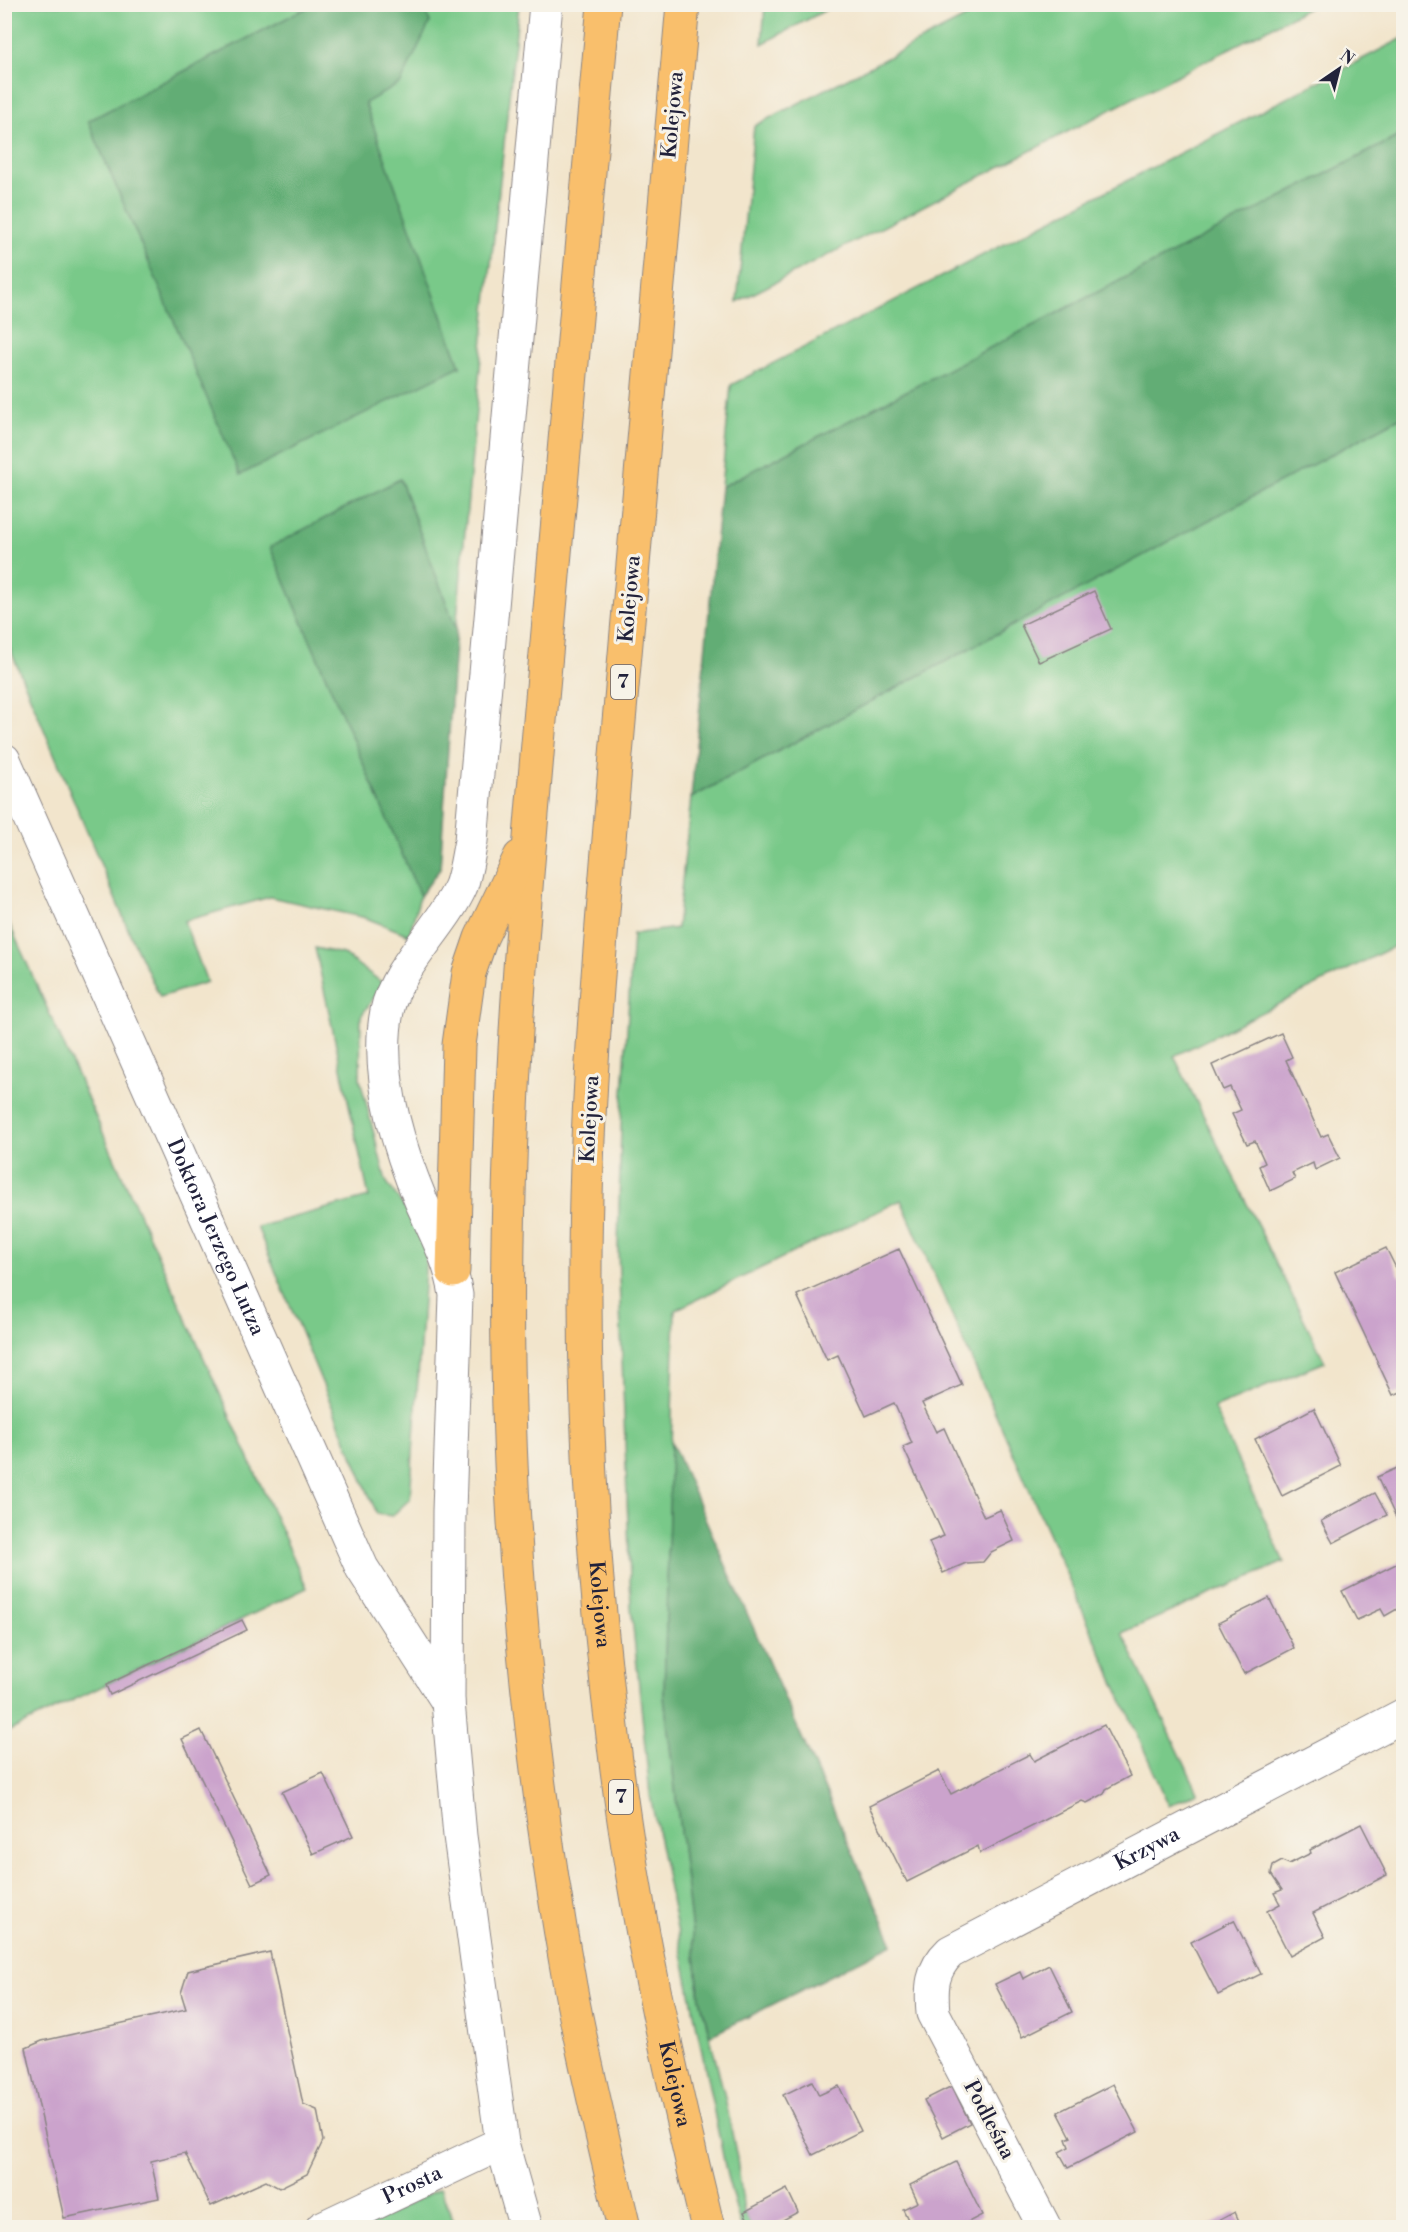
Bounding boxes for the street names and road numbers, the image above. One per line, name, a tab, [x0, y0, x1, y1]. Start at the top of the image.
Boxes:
street label: Kolejowa	[656, 70, 690, 160]
street label: Kolejowa	[613, 554, 647, 644]
road number: 7	[611, 665, 635, 699]
street label: Kolejowa	[575, 1074, 605, 1163]
street label: Doktora Jerzego Lutza	[161, 1135, 271, 1340]
street label: Kolejowa	[583, 1560, 616, 1650]
road number: 7	[609, 1780, 633, 1814]
street label: Krzywa	[1110, 1821, 1185, 1877]
street label: Kolejowa	[652, 2039, 697, 2130]
street label: Podleśna	[957, 2076, 1021, 2164]
street label: Prosta	[378, 2160, 447, 2210]

